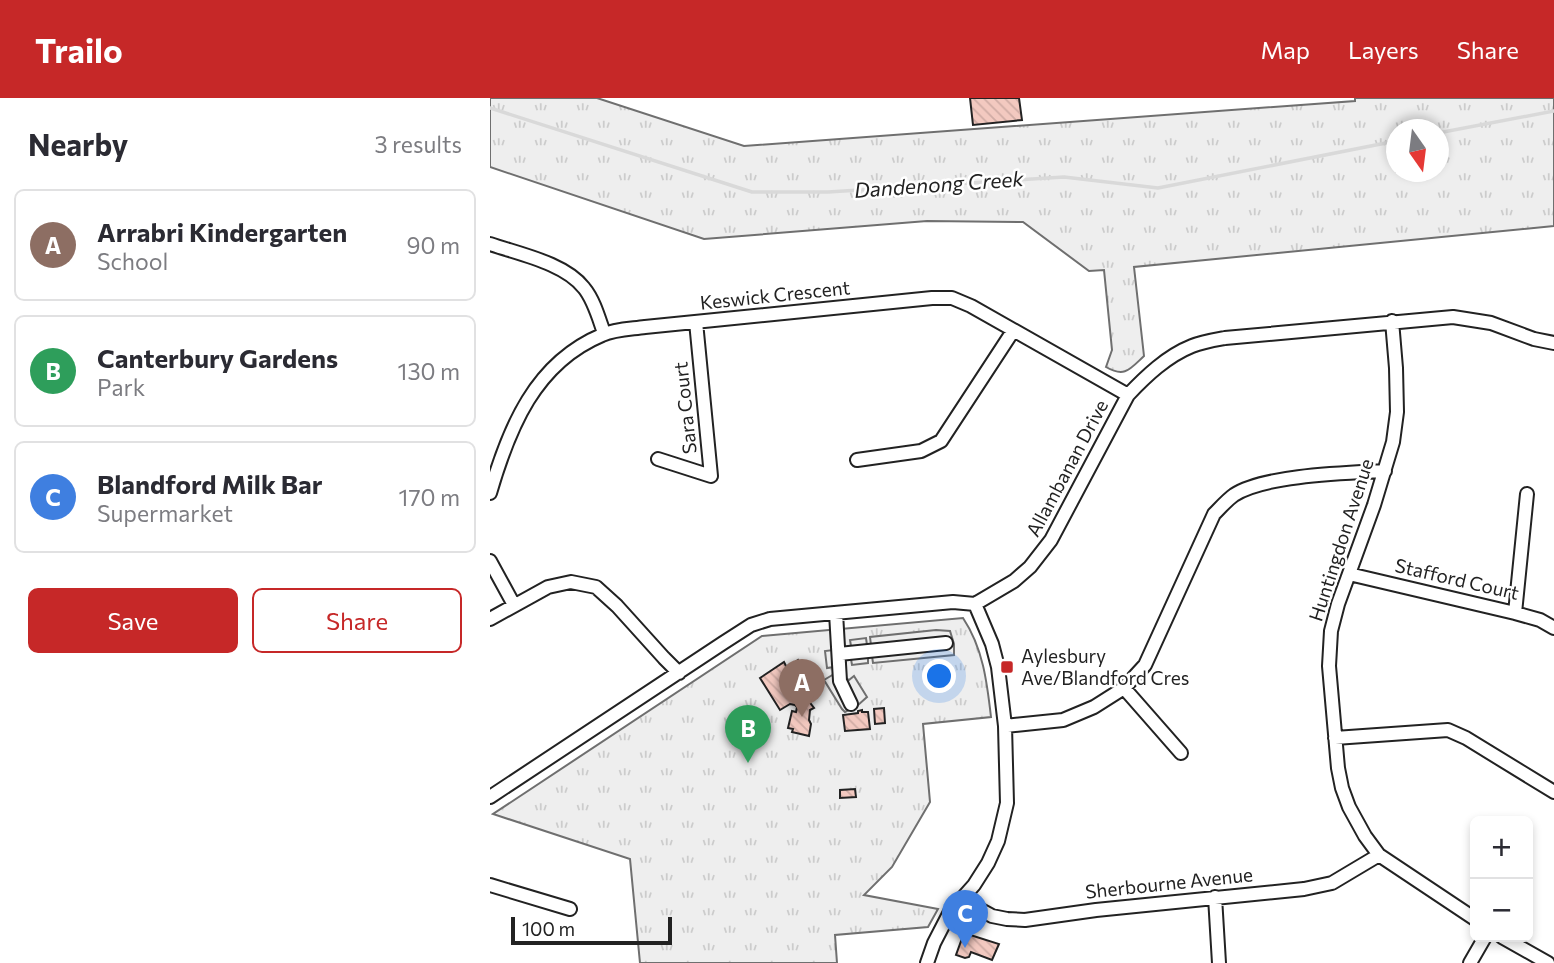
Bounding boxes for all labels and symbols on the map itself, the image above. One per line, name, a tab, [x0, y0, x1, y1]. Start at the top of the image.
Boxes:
north arrow	[1386, 119, 1449, 182]
water label: Dandenong Creek	[853, 165, 1025, 202]
street label: Keswick Crescent	[699, 275, 851, 314]
street label: Sara Court	[668, 361, 701, 455]
street label: Allambanan Drive	[1021, 395, 1112, 540]
street label: Huntingdon Avenue	[1303, 456, 1378, 624]
street label: Stafford Court	[1393, 553, 1521, 604]
place label: Aylesbury Ave/Blandford Cres	[1021, 644, 1189, 689]
pin: A	[779, 659, 825, 717]
your location	[922, 659, 956, 693]
marker: Aylesbury Ave/Blandford Cres	[999, 659, 1015, 675]
pin: B	[725, 705, 771, 763]
street label: Sherbourne Avenue	[1084, 862, 1254, 903]
pin: C	[942, 890, 988, 948]
scale bar	[511, 914, 672, 946]

